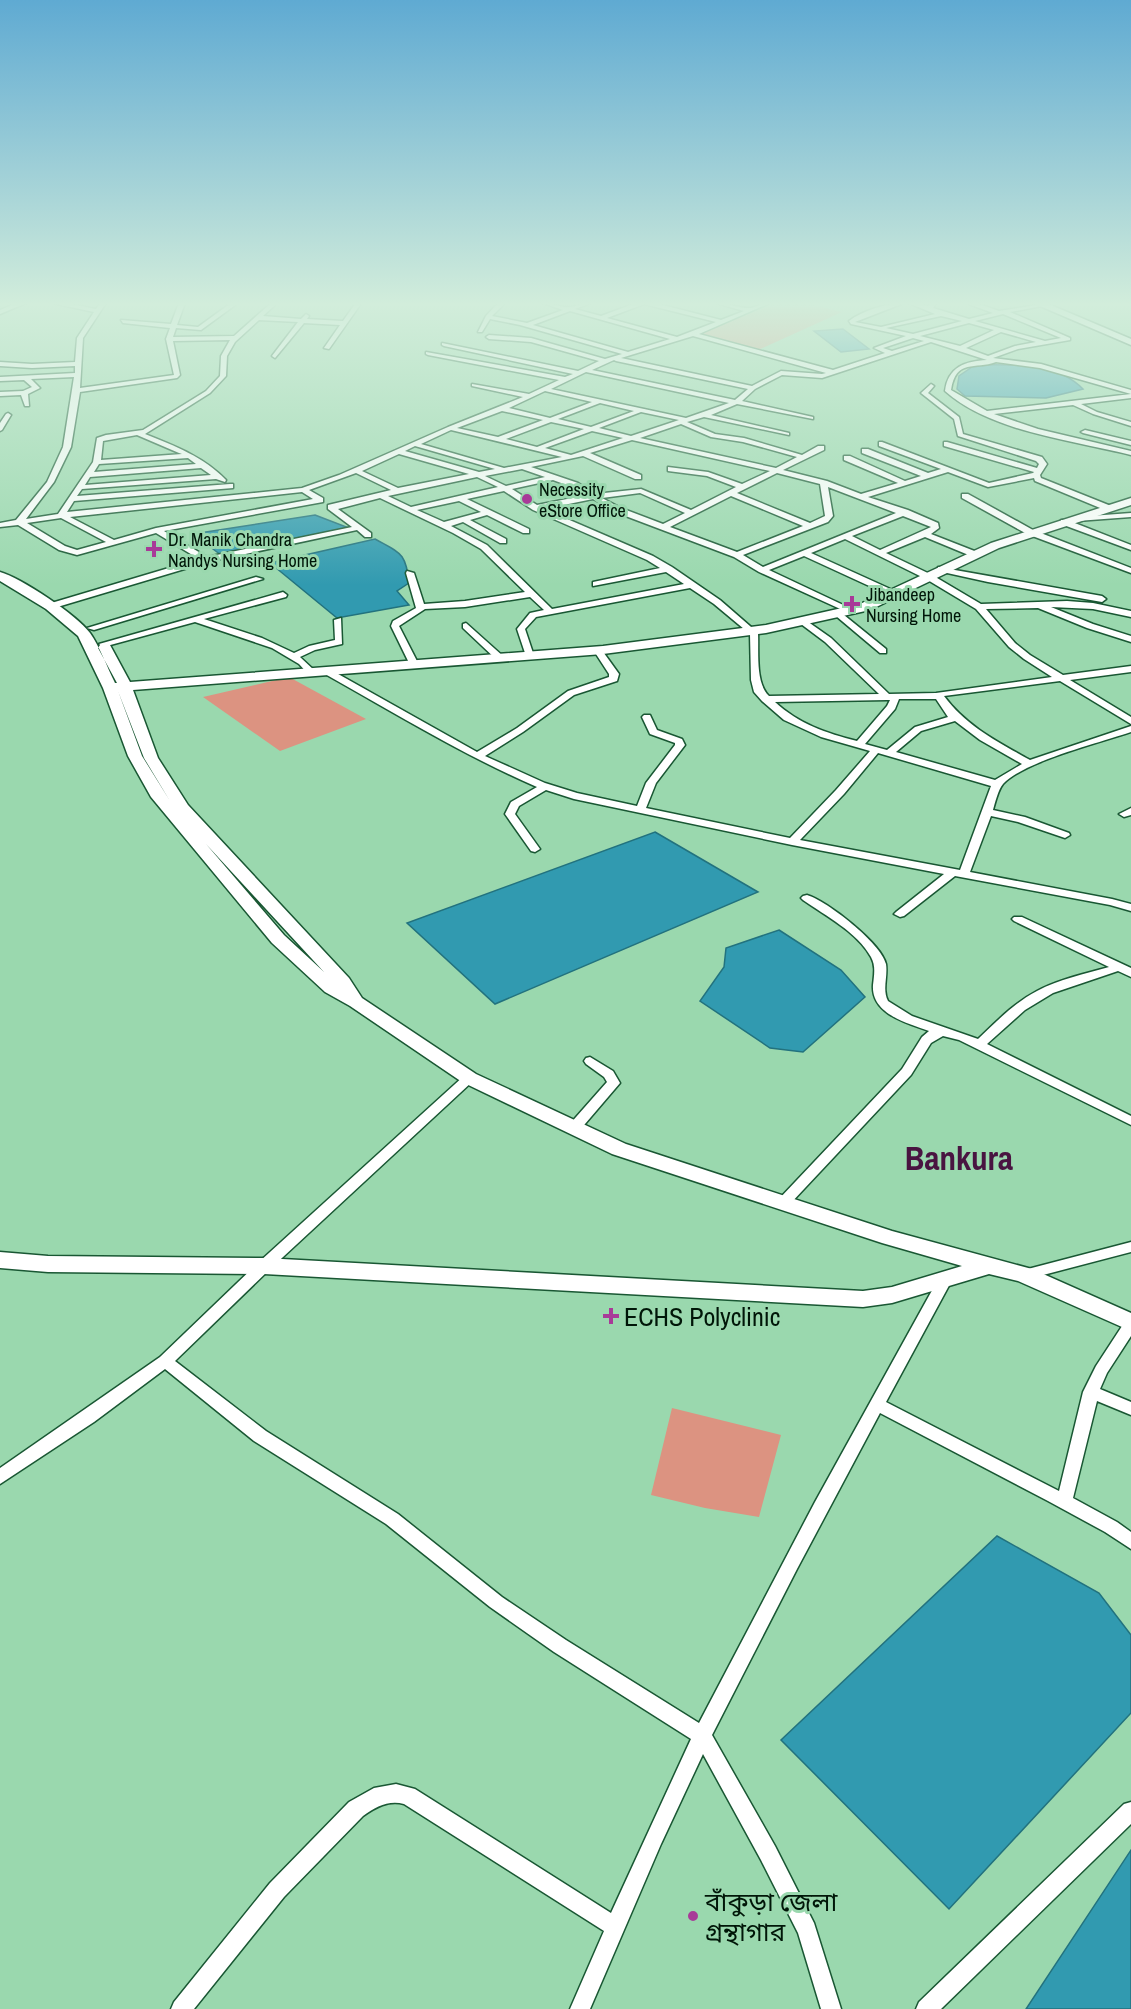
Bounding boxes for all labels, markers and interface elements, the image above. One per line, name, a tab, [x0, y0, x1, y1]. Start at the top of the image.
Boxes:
place label: Necessity eStore Office	[539, 477, 626, 523]
marker: Necessity eStore Office	[520, 492, 534, 506]
place label: Dr. Manik Chandra Nandys Nursing Home	[168, 527, 317, 573]
marker: Dr. Manik Chandra Nandys Nursing Home	[145, 540, 163, 558]
place label: Jibandeep Nursing Home	[866, 582, 961, 628]
marker: Jibandeep Nursing Home	[843, 595, 861, 613]
district label: Bankura	[905, 1136, 1013, 1180]
place label: ECHS Polyclinic	[624, 1299, 780, 1334]
marker: ECHS Polyclinic	[602, 1307, 620, 1325]
place label: বাঁকুড়া জেলা গ্ৰন্থাগার	[704, 1884, 839, 1949]
marker: বাঁকুড়া জেলা গ্ৰন্থাগার	[686, 1909, 700, 1923]

